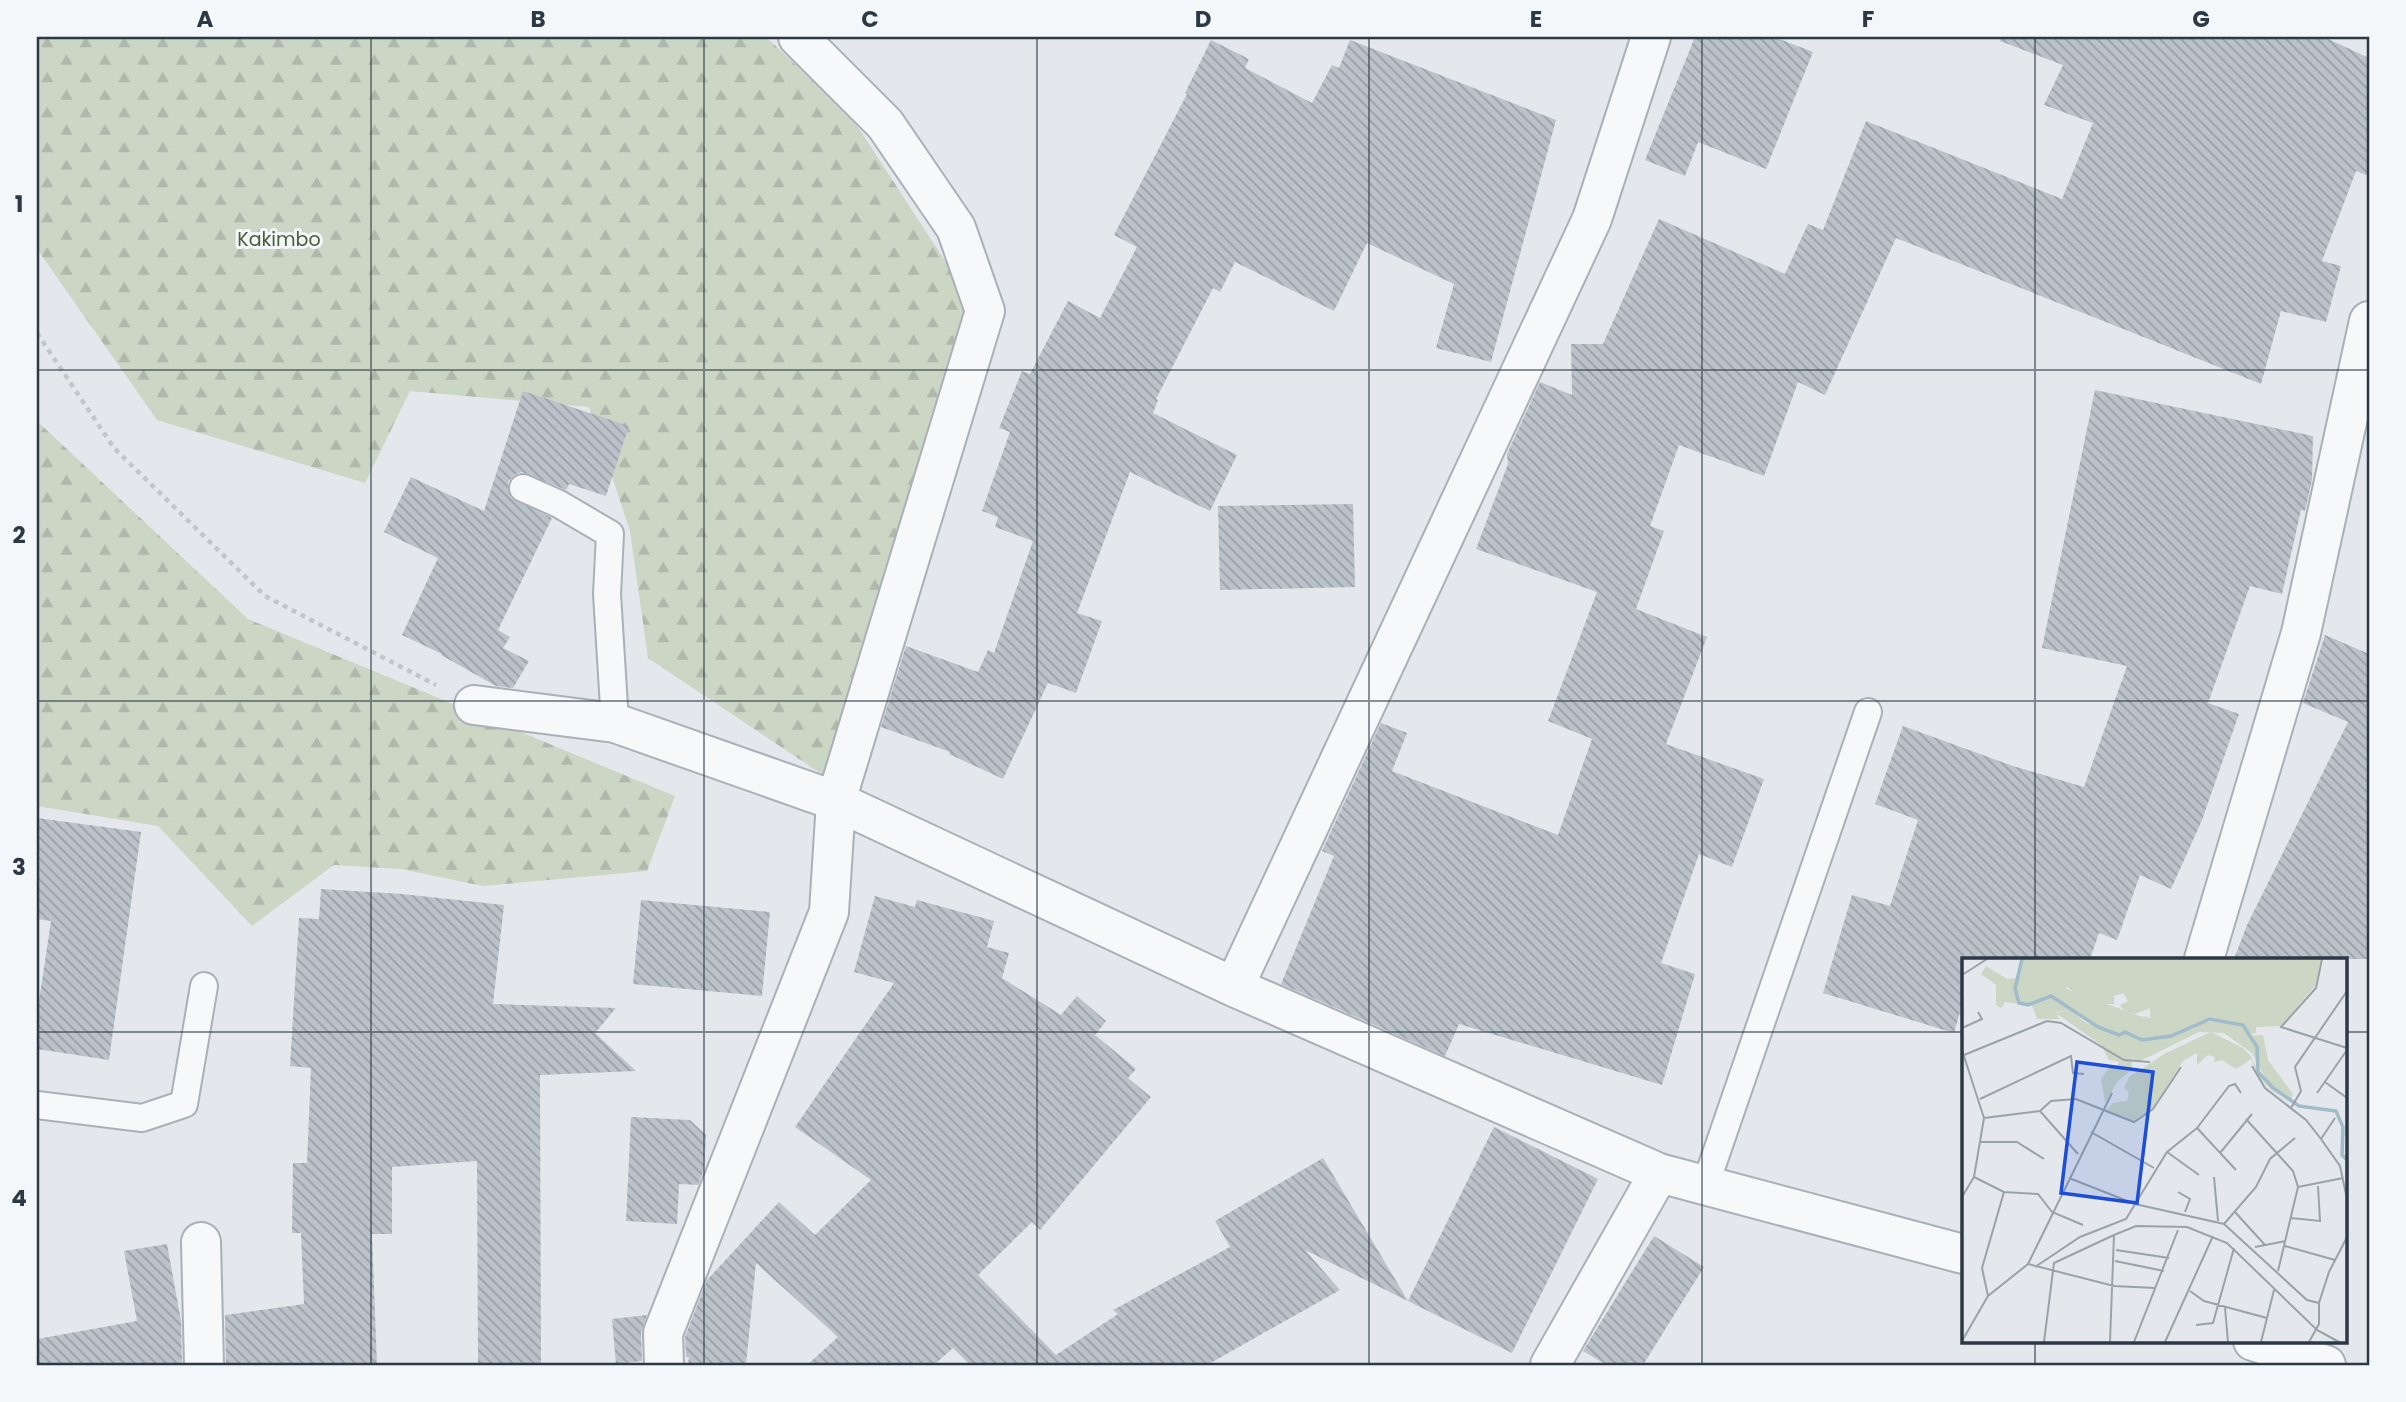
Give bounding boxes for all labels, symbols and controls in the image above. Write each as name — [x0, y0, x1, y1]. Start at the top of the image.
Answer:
text: A — [197, 3, 214, 35]
text: B — [530, 3, 546, 35]
text: C — [861, 3, 879, 35]
text: D — [1195, 3, 1211, 35]
text: E — [1530, 3, 1542, 35]
text: F — [1862, 3, 1874, 35]
text: G — [2192, 3, 2210, 35]
text: 1 — [15, 188, 23, 220]
park label: Kakimbo — [237, 226, 321, 253]
text: 2 — [12, 519, 26, 551]
text: 3 — [12, 851, 26, 883]
inset map — [1962, 958, 2346, 1342]
text: 4 — [11, 1182, 27, 1214]

